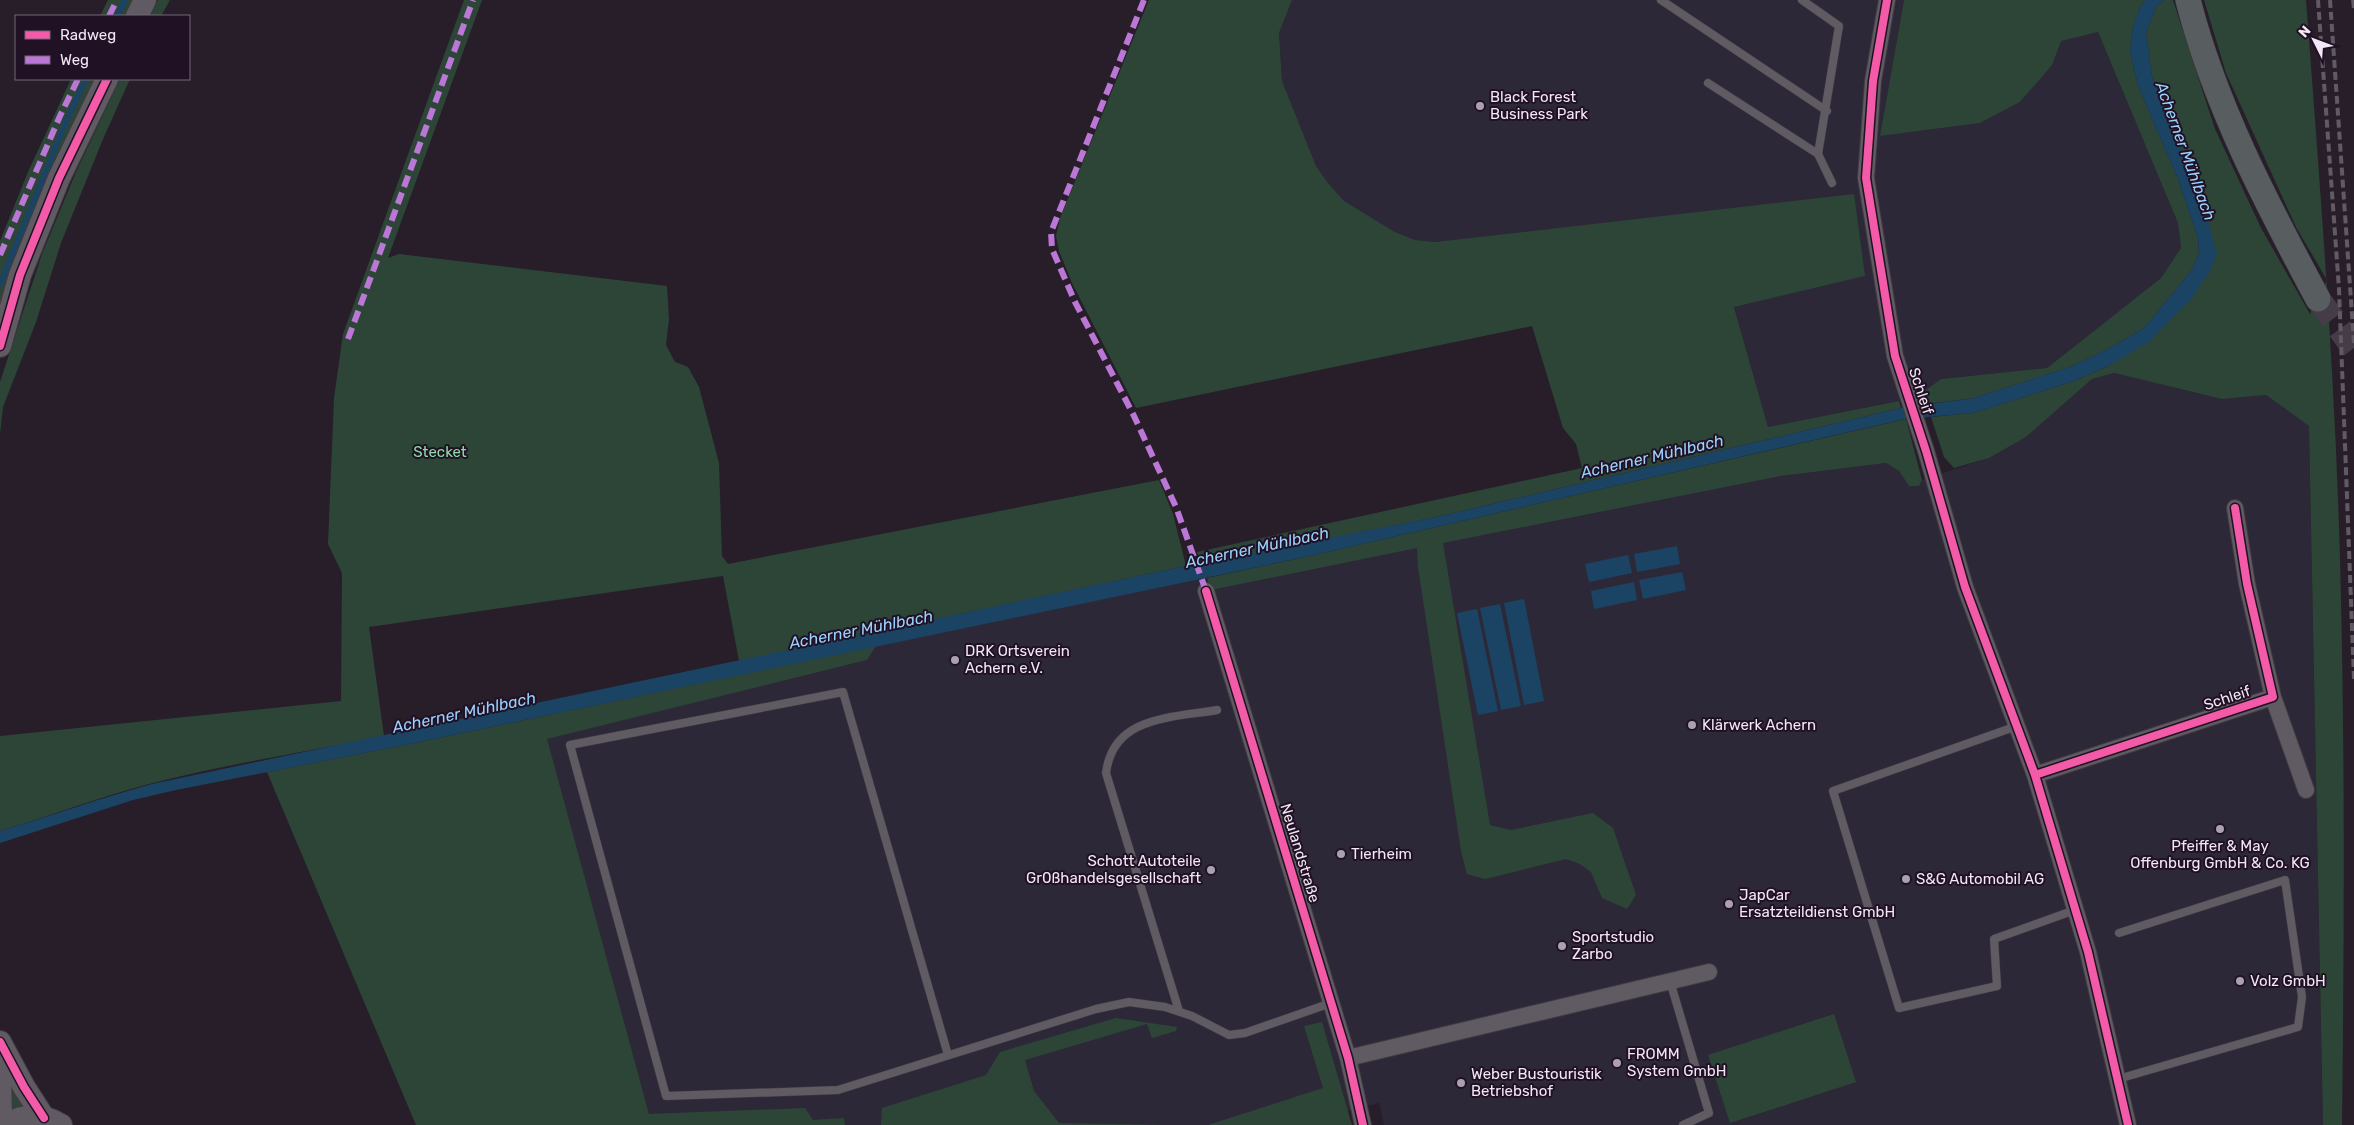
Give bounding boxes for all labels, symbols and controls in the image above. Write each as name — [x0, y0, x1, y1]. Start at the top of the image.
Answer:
legend — [15, 15, 190, 80]
north arrow — [2289, 15, 2339, 65]
text: N — [2295, 22, 2314, 41]
text: Radweg — [60, 26, 116, 44]
text: Weg — [60, 51, 89, 69]
water label: Acherner Mühlbach — [2151, 78, 2219, 223]
place label: Black Forest Business Park — [1490, 88, 1588, 123]
marker: Black Forest Business Park — [1474, 100, 1486, 112]
street label: Schleif — [1905, 365, 1937, 417]
water label: Acherner Mühlbach — [1578, 431, 1725, 482]
park label: Stecket — [413, 443, 467, 461]
water label: Acherner Mühlbach — [1183, 523, 1331, 572]
water label: Acherner Mühlbach — [787, 606, 935, 653]
place label: DRK Ortsverein Achern e.V. — [965, 642, 1070, 677]
marker: DRK Ortsverein Achern e.V. — [949, 654, 961, 666]
street label: Schleif — [2201, 682, 2253, 714]
water label: Acherner Mühlbach — [390, 688, 538, 737]
place label: Klärwerk Achern — [1702, 716, 1816, 734]
marker: Klärwerk Achern — [1686, 719, 1698, 731]
street label: Neulandstraße — [1276, 801, 1324, 905]
marker: Pfeiffer & May Offenburg GmbH & Co. KG — [2214, 823, 2226, 835]
place label: Pfeiffer & May Offenburg GmbH & Co. KG — [2130, 837, 2310, 872]
place label: Tierheim — [1351, 845, 1412, 863]
marker: Tierheim — [1335, 848, 1347, 860]
place label: Schott Autoteile Gr0ßhandelsgesellschaft — [1026, 852, 1201, 887]
marker: Schott Autoteile Gr0ßhandelsgesellschaft — [1205, 864, 1217, 876]
place label: S&G Automobil AG — [1916, 870, 2044, 888]
marker: S&G Automobil AG — [1900, 873, 1912, 885]
place label: JapCar Ersatzteildienst GmbH — [1739, 886, 1895, 921]
marker: JapCar Ersatzteildienst GmbH — [1723, 898, 1735, 910]
place label: Sportstudio Zarbo — [1572, 928, 1654, 963]
marker: Sportstudio Zarbo — [1556, 940, 1568, 952]
place label: Volz GmbH — [2250, 972, 2326, 990]
marker: Volz GmbH — [2234, 975, 2246, 987]
place label: FROMM System GmbH — [1627, 1045, 1726, 1080]
marker: FROMM System GmbH — [1611, 1057, 1623, 1069]
place label: Weber Bustouristik Betriebshof — [1471, 1065, 1602, 1100]
marker: Weber Bustouristik Betriebshof — [1455, 1077, 1467, 1089]

